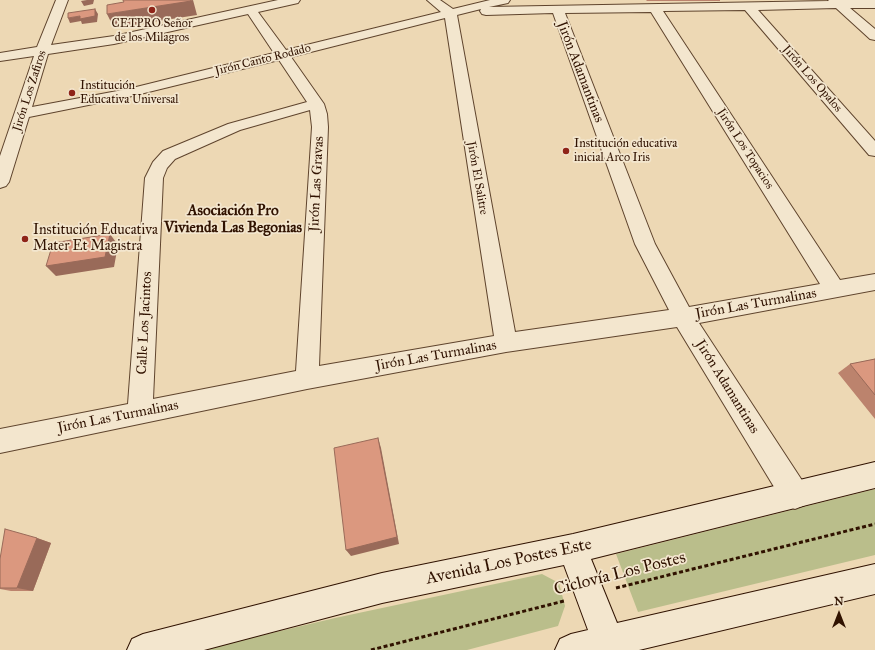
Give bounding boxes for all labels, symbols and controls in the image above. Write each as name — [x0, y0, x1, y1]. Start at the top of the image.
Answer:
marker: CETPRO Señor de los Milagros — [147, 5, 157, 15]
place label: CETPRO Señor de los Milagros — [112, 17, 192, 45]
street label: Jirón Adamantinas — [553, 19, 607, 125]
street label: Jirón Canto Rodado — [214, 41, 312, 79]
street label: Jirón Los Opalos — [779, 43, 845, 115]
street label: Jirón Los Zafiros — [10, 49, 50, 133]
place label: Institución Educativa Universal — [80, 79, 179, 107]
marker: Institución Educativa Universal — [67, 88, 77, 98]
street label: Jirón Los Topacios — [714, 106, 776, 192]
street label: Jirón Las Gravas — [306, 136, 328, 232]
place label: Institución educativa inicial Arco Iris — [574, 137, 677, 165]
street label: Jirón El Salitre — [463, 140, 491, 216]
marker: Institución educativa inicial Arco Iris — [561, 146, 571, 156]
district label: Asociación Pro Vivienda Las Begonias — [164, 202, 302, 237]
place label: Institución Educativa Mater Et Magistra — [33, 223, 158, 256]
marker: Institución Educativa Mater Et Magistra — [20, 234, 30, 244]
street label: Calle Los Jacintos — [134, 271, 156, 375]
street label: Jirón Las Turmalinas — [694, 285, 818, 323]
street label: Jirón Las Turmalinas — [374, 337, 498, 375]
street label: Jirón Adamantinas — [691, 337, 763, 437]
street label: Jirón Las Turmalinas — [56, 397, 180, 437]
street label: Avenida Los Postes Este — [424, 534, 594, 590]
street label: Ciclovía Los Postes — [552, 548, 688, 600]
north arrow — [819, 594, 859, 634]
text: N — [834, 595, 844, 608]

